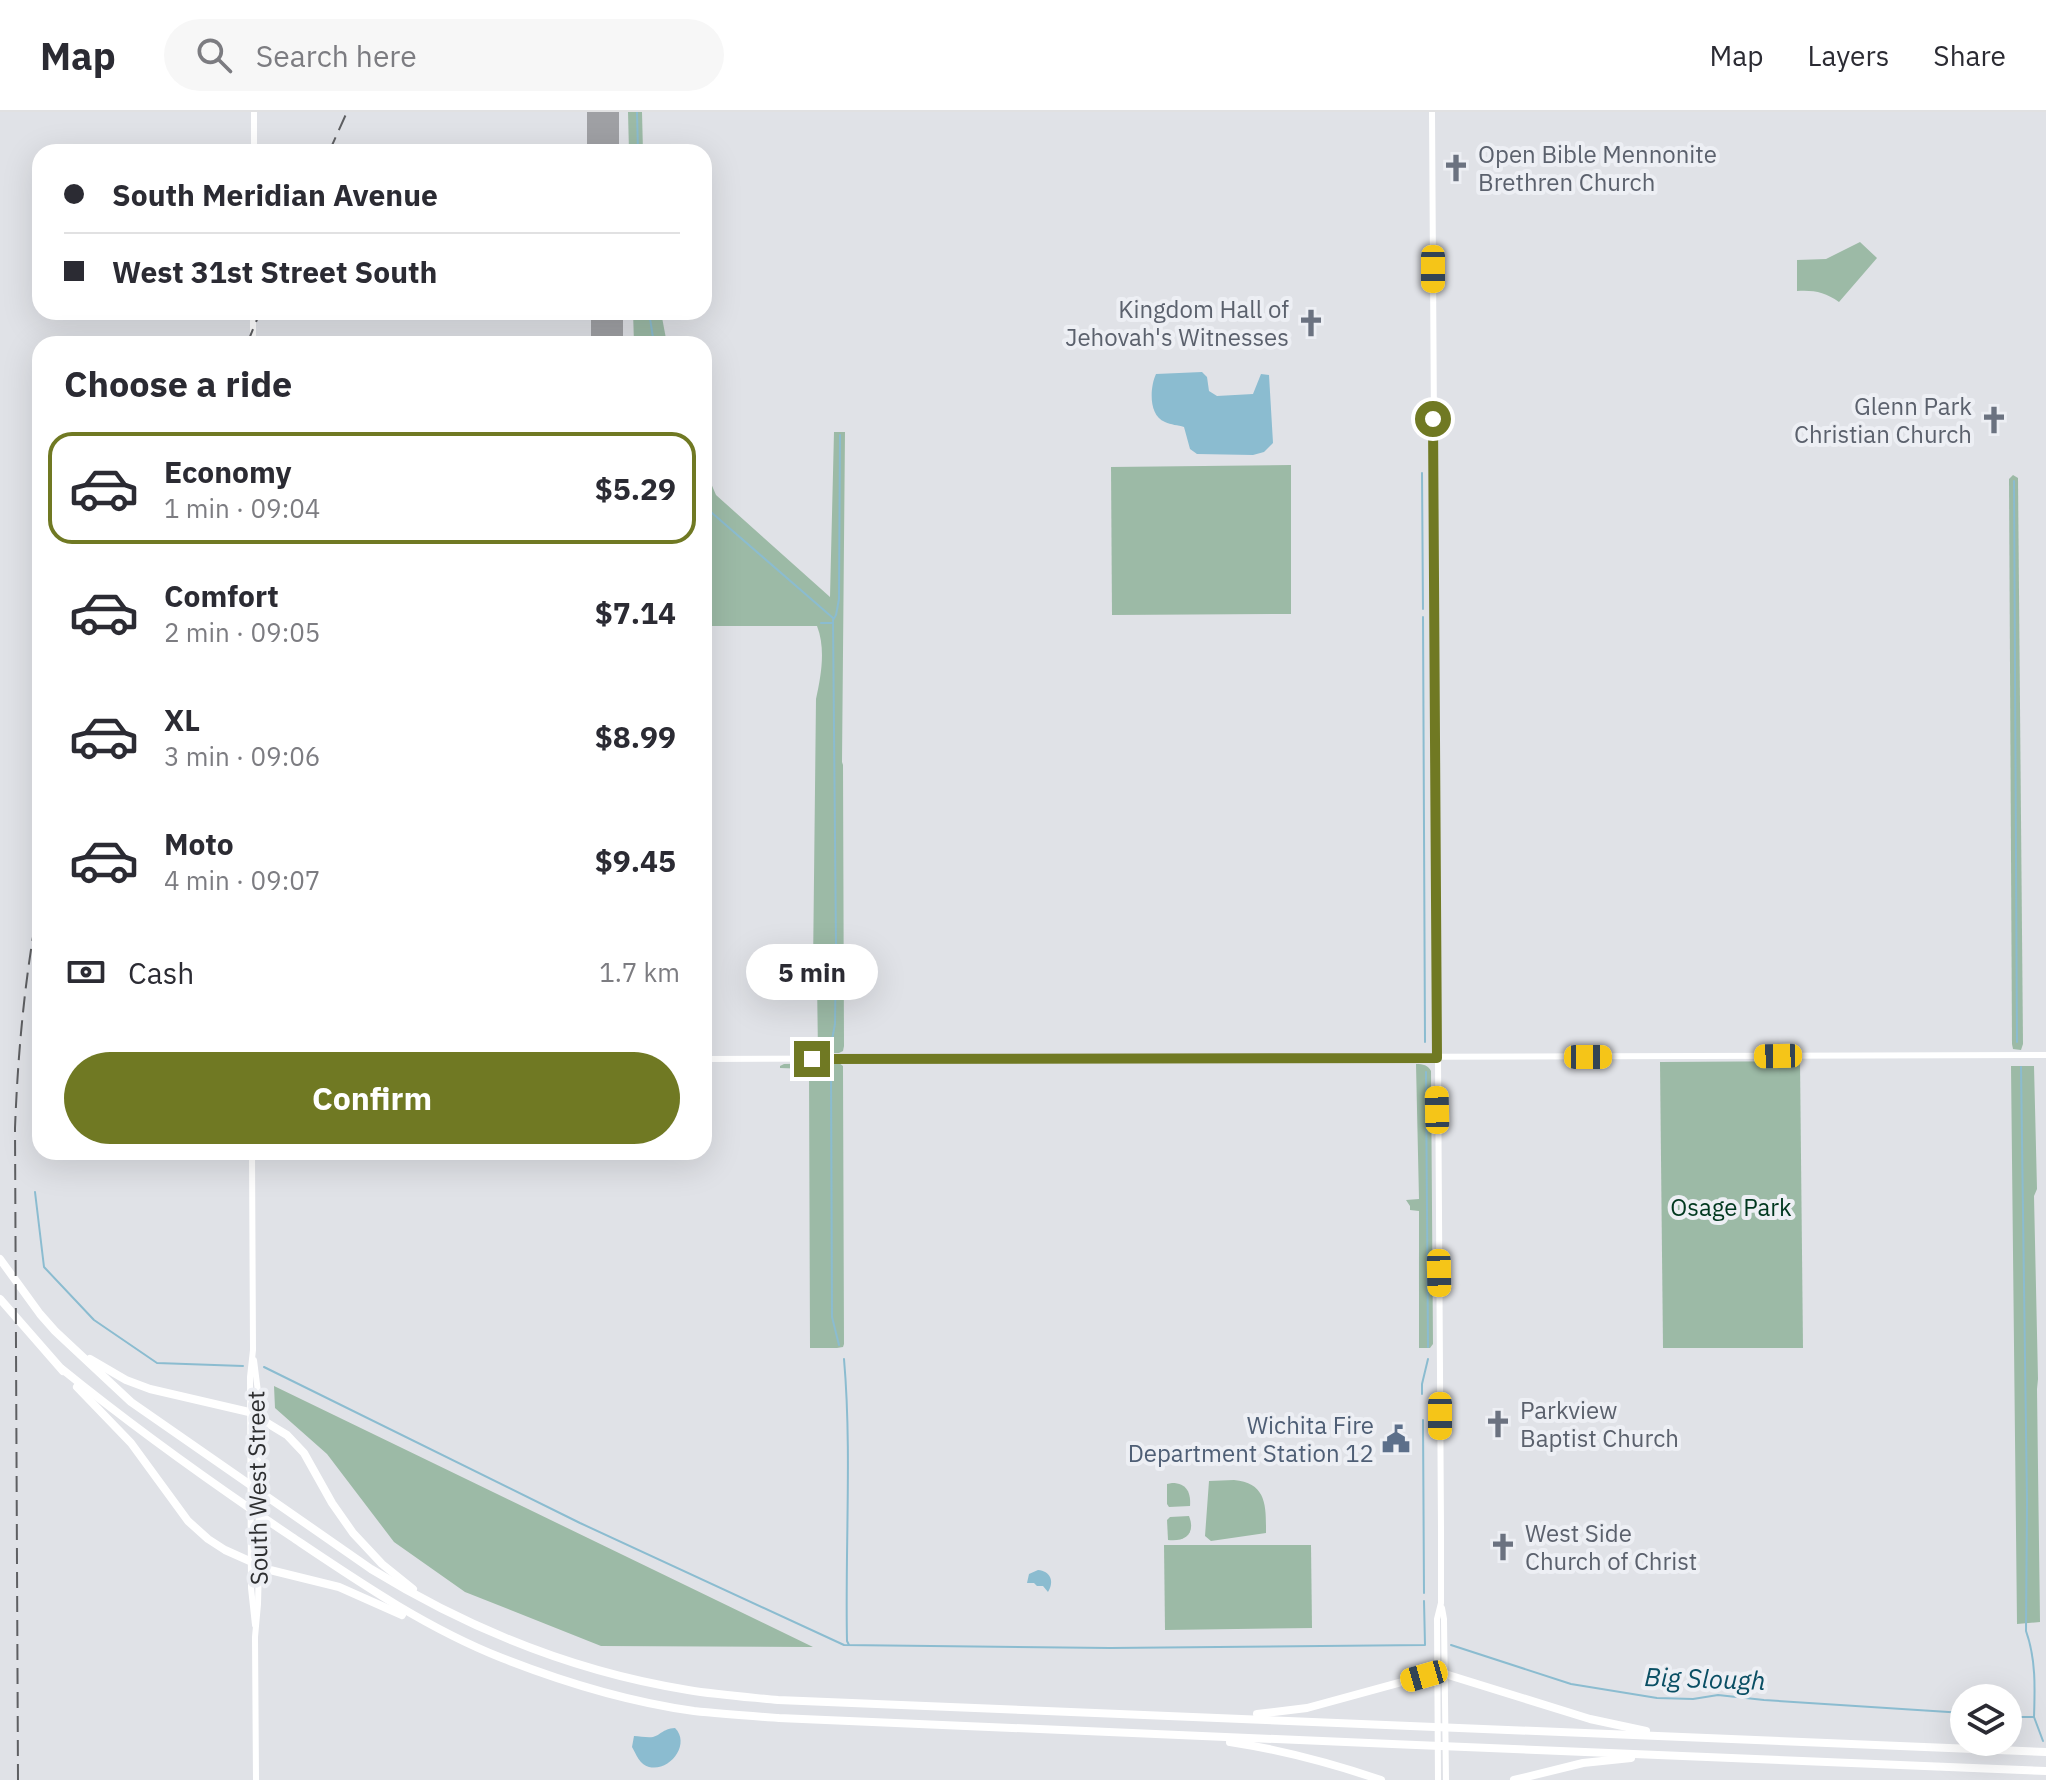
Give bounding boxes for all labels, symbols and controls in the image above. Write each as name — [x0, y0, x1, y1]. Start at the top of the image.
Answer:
search box — [164, 19, 724, 91]
text: Map — [40, 31, 116, 80]
icon: search — [192, 33, 236, 77]
text: Search here — [256, 36, 417, 75]
text: Map — [1709, 37, 1763, 74]
text: Layers — [1807, 37, 1889, 74]
text: Share — [1933, 37, 2006, 74]
place label: Open Bible Mennonite Brethren Church — [1478, 138, 1717, 198]
church icon: Open Bible Mennonite Brethren Church — [1441, 153, 1471, 183]
text: South Meridian Avenue — [112, 175, 438, 214]
car — [1421, 245, 1445, 293]
text: West 31st Street South — [112, 252, 437, 291]
place label: Kingdom Hall of Jehovah's Witnesses — [1065, 293, 1289, 353]
church icon: Kingdom Hall of Jehovah's Witnesses — [1296, 308, 1326, 338]
text: Choose a ride — [64, 360, 292, 407]
place label: Glenn Park Christian Church — [1794, 390, 1972, 450]
route start — [1415, 401, 1451, 437]
church icon: Glenn Park Christian Church — [1979, 405, 2009, 435]
icon: car — [68, 452, 140, 524]
text: Economy — [164, 452, 292, 491]
text: $5.29 — [595, 469, 676, 508]
text: 1 min · 09:04 — [164, 491, 320, 525]
icon: car — [68, 576, 140, 648]
text: Comfort — [164, 576, 279, 615]
text: $7.14 — [595, 593, 676, 632]
text: 2 min · 09:05 — [164, 615, 320, 649]
icon: car — [68, 700, 140, 772]
text: XL — [164, 700, 200, 739]
text: $8.99 — [595, 717, 676, 756]
text: 3 min · 09:06 — [164, 739, 320, 773]
icon: car — [68, 824, 140, 896]
text: Moto — [164, 824, 234, 863]
text: $9.45 — [595, 841, 676, 880]
text: 4 min · 09:07 — [164, 863, 320, 897]
callout: 5 min — [746, 943, 878, 999]
icon: cash — [64, 950, 108, 994]
text: Cash — [128, 953, 194, 992]
text: 1.7 km — [599, 955, 680, 989]
text: 5 min — [778, 955, 846, 989]
route end — [794, 1041, 830, 1077]
car — [1754, 1044, 1802, 1068]
car — [1564, 1045, 1612, 1069]
button: Confirm — [64, 1052, 680, 1144]
car — [1425, 1086, 1449, 1134]
park label: Osage Park — [1670, 1191, 1792, 1223]
car — [1427, 1249, 1451, 1297]
street label: South West Street — [239, 1391, 275, 1585]
car — [1428, 1392, 1452, 1440]
place label: Parkview Baptist Church — [1520, 1394, 1679, 1454]
place label: Wichita Fire Department Station 12 — [1128, 1409, 1374, 1469]
church icon: Parkview Baptist Church — [1483, 1409, 1513, 1439]
public building icon: Wichita Fire Department Station 12 — [1381, 1424, 1411, 1454]
place label: West Side Church of Christ — [1525, 1517, 1697, 1577]
church icon: West Side Church of Christ — [1488, 1532, 1518, 1562]
car — [1398, 1658, 1450, 1694]
water label: Big Slough — [1644, 1659, 1766, 1697]
map controls — [1950, 1684, 2022, 1756]
button: layers — [1950, 1684, 2022, 1756]

